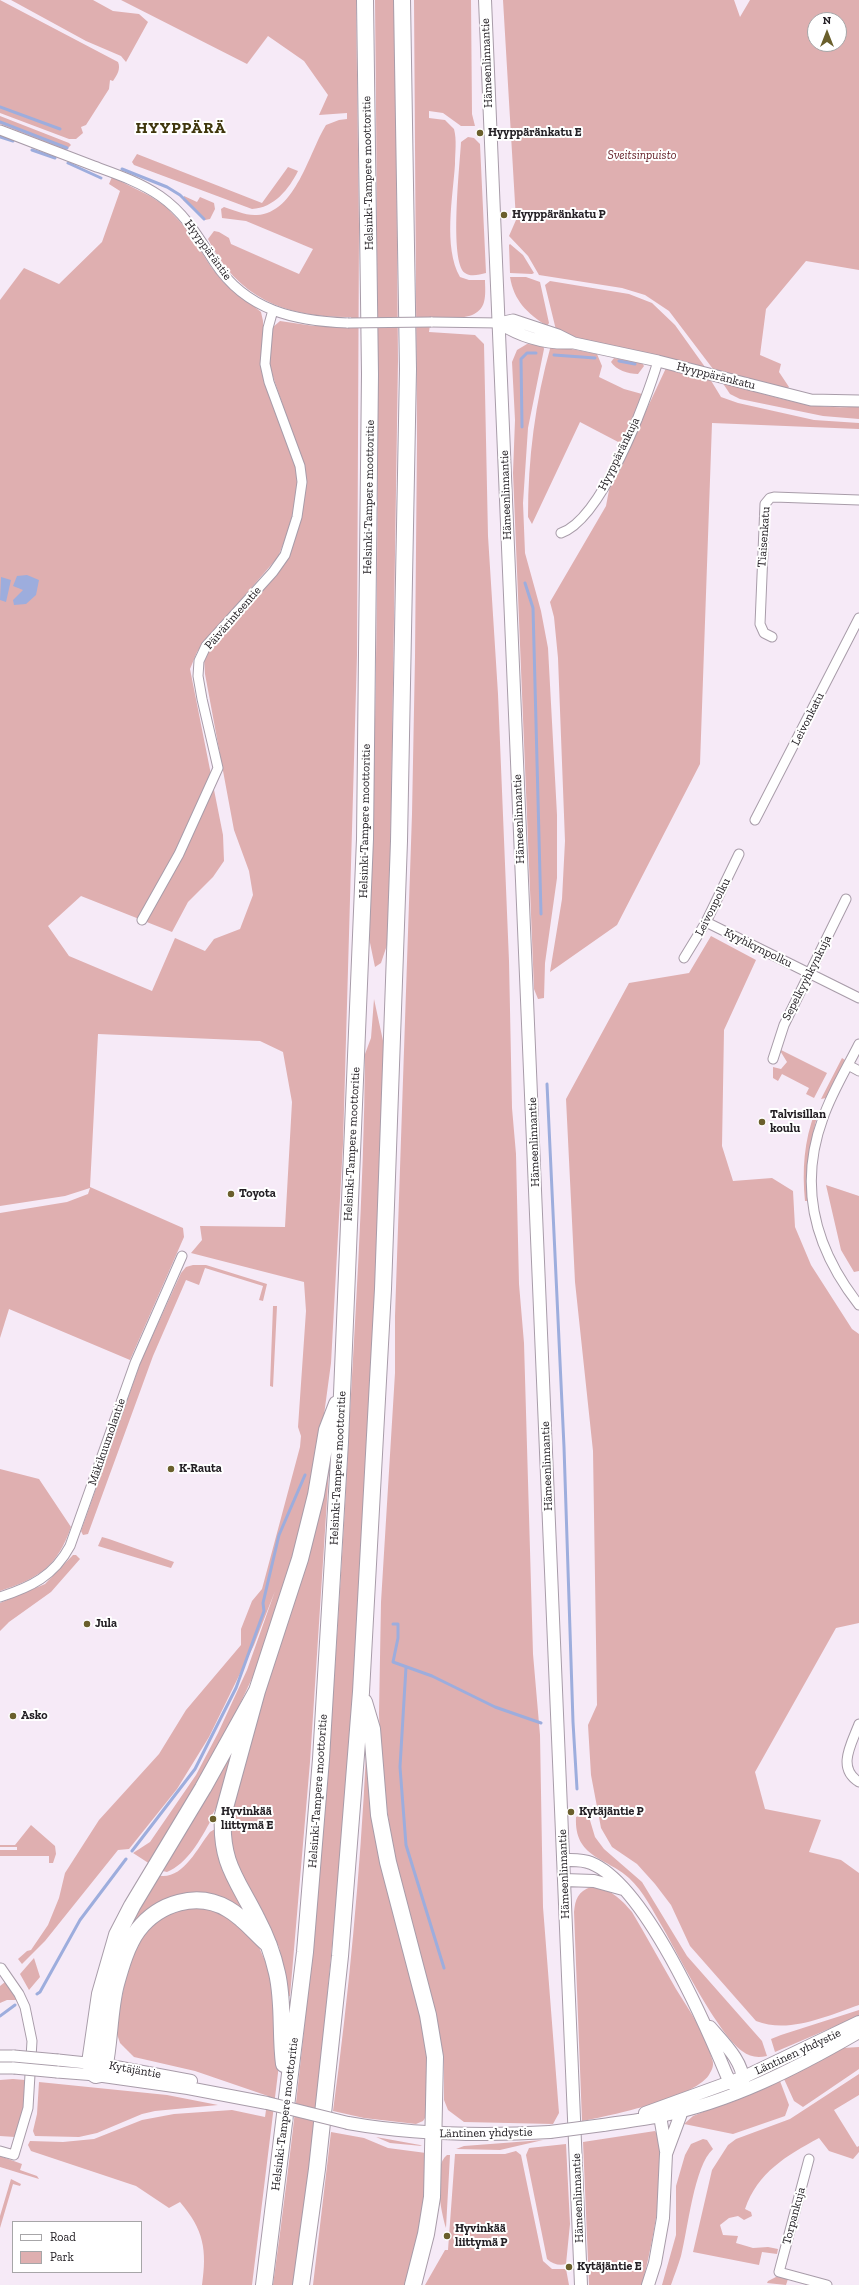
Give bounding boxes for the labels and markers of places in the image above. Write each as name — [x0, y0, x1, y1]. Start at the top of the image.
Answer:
place label: Hyyppäränkatu E — [488, 126, 582, 140]
marker: Hyyppäränkatu E — [475, 128, 485, 138]
place label: Hyyppäränkatu P — [512, 208, 606, 222]
marker: Hyyppäränkatu P — [499, 210, 509, 220]
place label: Talvisillan koulu — [770, 1108, 826, 1136]
marker: Talvisillan koulu — [757, 1117, 767, 1127]
place label: Toyota — [239, 1187, 276, 1201]
marker: Toyota — [226, 1189, 236, 1199]
place label: K-Rauta — [179, 1462, 222, 1476]
marker: K-Rauta — [166, 1464, 176, 1474]
place label: Jula — [95, 1617, 117, 1631]
marker: Jula — [82, 1619, 92, 1629]
place label: Asko — [21, 1709, 48, 1723]
marker: Asko — [8, 1711, 18, 1721]
place label: Hyvinkää liittymä E — [221, 1805, 273, 1833]
place label: Kytäjäntie P — [579, 1805, 644, 1819]
marker: Kytäjäntie P — [566, 1807, 576, 1817]
marker: Hyvinkää liittymä E — [208, 1814, 218, 1824]
place label: Hyvinkää liittymä P — [455, 2222, 507, 2250]
marker: Hyvinkää liittymä P — [442, 2231, 452, 2241]
place label: Kytäjäntie E — [577, 2260, 642, 2274]
marker: Kytäjäntie E — [564, 2262, 574, 2272]

